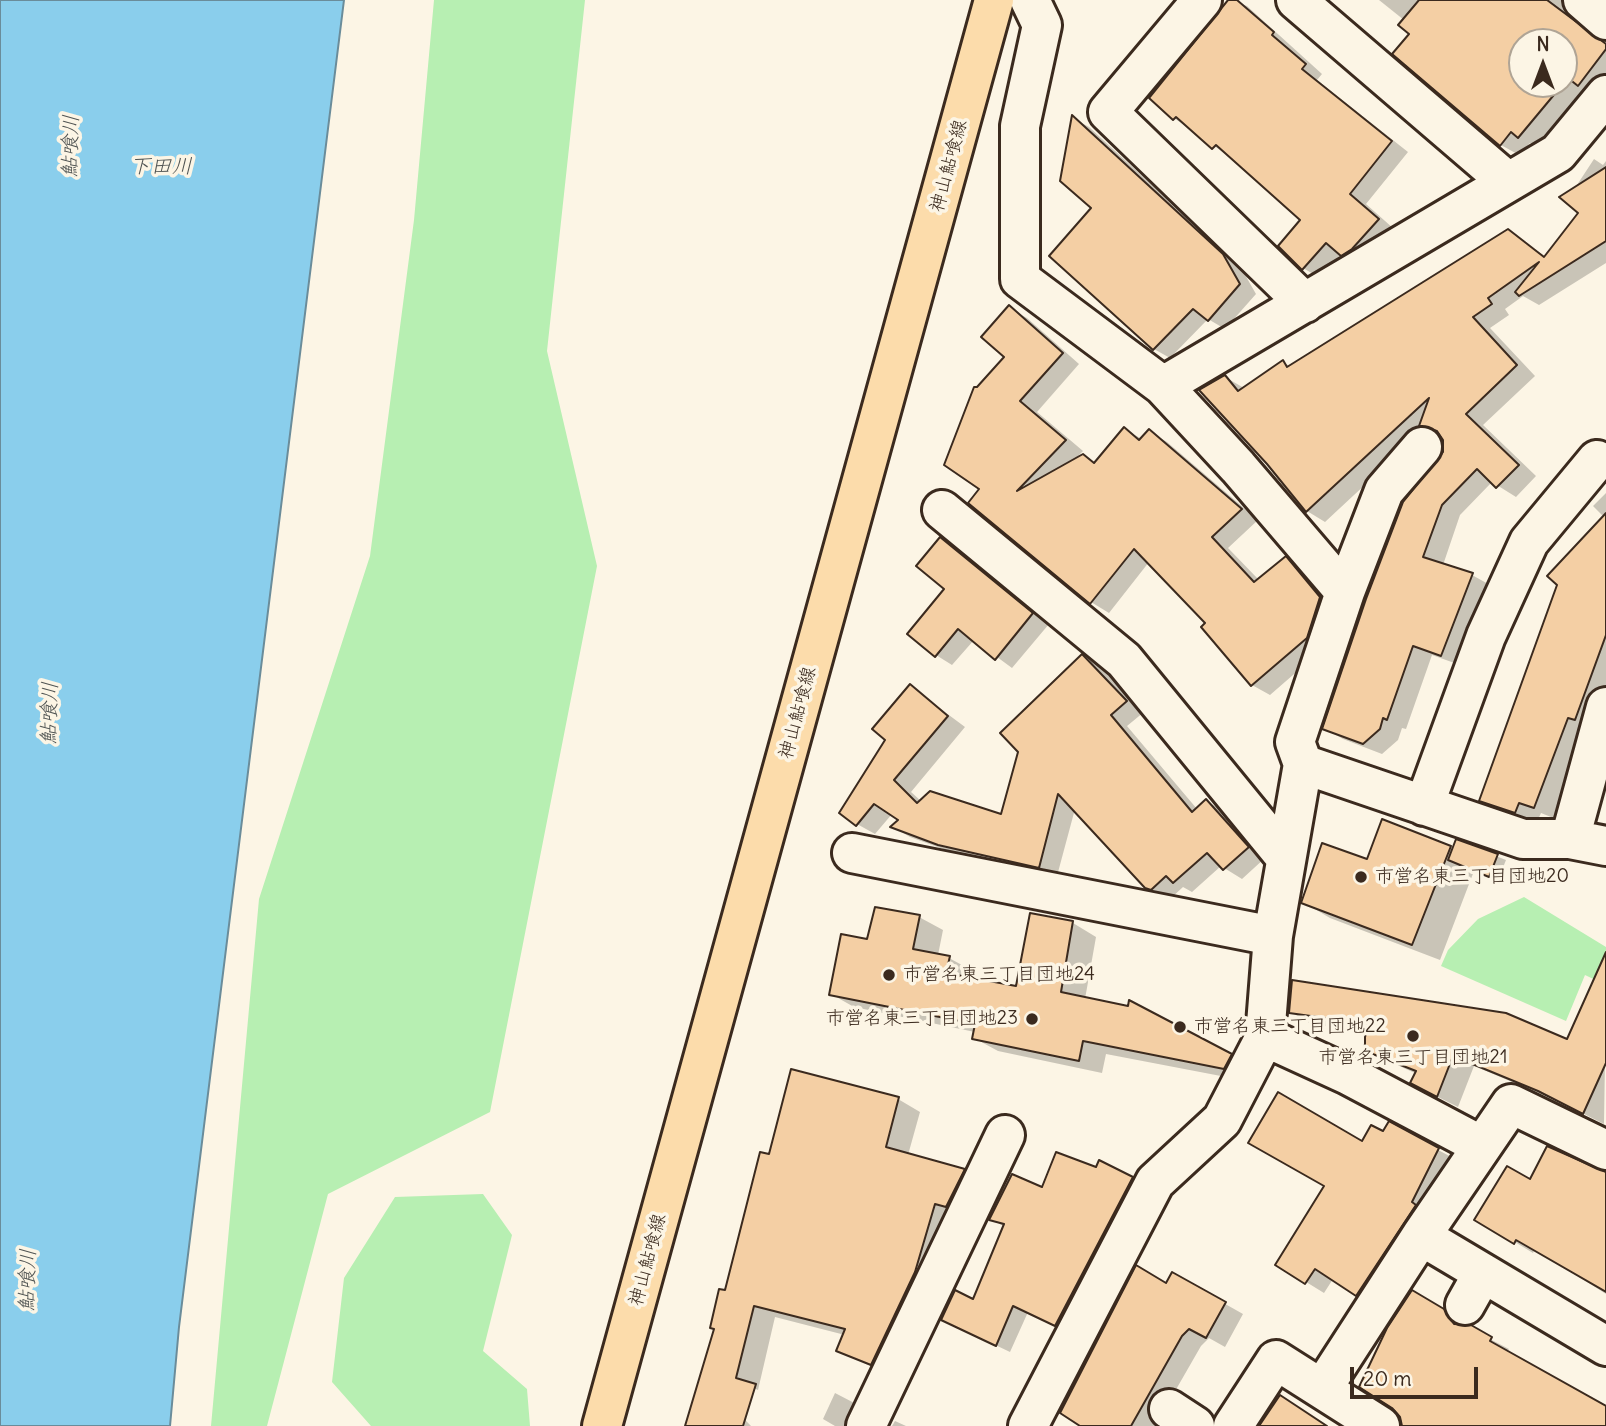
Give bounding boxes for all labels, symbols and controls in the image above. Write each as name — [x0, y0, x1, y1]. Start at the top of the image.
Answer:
north arrow — [1508, 28, 1578, 98]
text: N — [1536, 32, 1550, 56]
water label: 鮎喰川 — [57, 114, 85, 178]
street label: 神山鮎喰線 — [926, 117, 972, 215]
water label: 下田川 — [130, 154, 192, 180]
street label: 神山鮎喰線 — [775, 664, 821, 762]
water label: 鮎喰川 — [36, 681, 64, 745]
place label: 市営名東三丁目団地20 — [1375, 866, 1569, 888]
marker: 市営名東三丁目団地20 — [1353, 869, 1369, 885]
place label: 市営名東三丁目団地24 — [903, 964, 1095, 986]
marker: 市営名東三丁目団地24 — [881, 967, 897, 983]
place label: 市営名東三丁目団地23 — [826, 1008, 1018, 1030]
marker: 市営名東三丁目団地23 — [1024, 1011, 1040, 1027]
place label: 市営名東三丁目団地22 — [1194, 1016, 1386, 1038]
marker: 市営名東三丁目団地22 — [1172, 1019, 1188, 1035]
marker: 市営名東三丁目団地21 — [1405, 1028, 1421, 1044]
place label: 市営名東三丁目団地21 — [1319, 1047, 1507, 1069]
street label: 神山鮎喰線 — [625, 1211, 671, 1309]
water label: 鮎喰川 — [14, 1248, 42, 1312]
scale bar — [1354, 1352, 1482, 1396]
text: 20 m — [1363, 1365, 1412, 1392]

